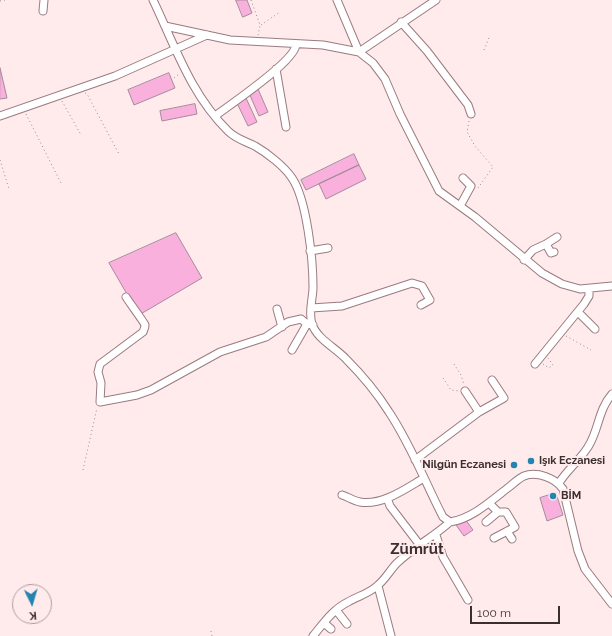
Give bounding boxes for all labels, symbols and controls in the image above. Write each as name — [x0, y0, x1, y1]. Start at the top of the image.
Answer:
place label: Işık Eczanesi — [539, 454, 605, 468]
marker: Işık Eczanesi — [526, 456, 536, 466]
place label: Nilgün Eczanesi — [422, 458, 506, 472]
marker: Nilgün Eczanesi — [509, 460, 519, 470]
place label: BİM — [561, 489, 581, 503]
marker: BİM — [548, 491, 558, 501]
district label: Zümrüt — [390, 540, 444, 558]
north arrow — [12, 584, 52, 624]
scale bar — [472, 598, 562, 624]
text: 100 m — [477, 606, 511, 620]
text: K — [29, 609, 37, 622]

